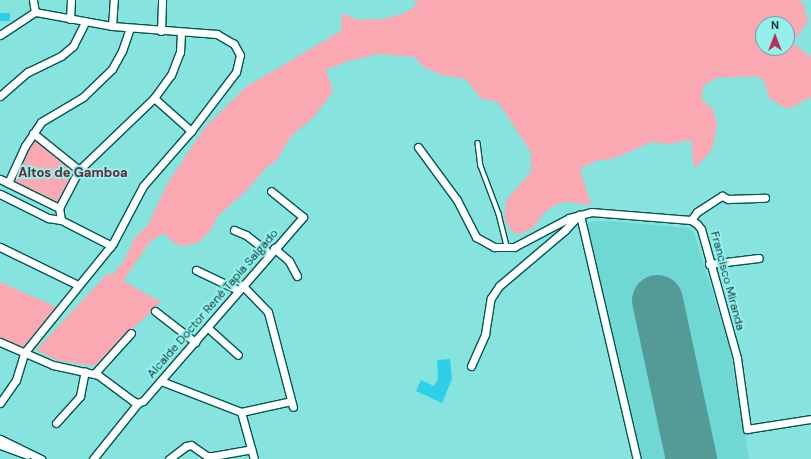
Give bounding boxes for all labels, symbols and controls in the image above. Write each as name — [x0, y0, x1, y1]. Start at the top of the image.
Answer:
north arrow — [755, 16, 795, 56]
text: N — [771, 18, 779, 32]
district label: Altos de Gamboa — [18, 165, 128, 181]
street label: Alcalde Doctor René Tapia Salgado — [144, 227, 282, 381]
street label: Francisco Miranda — [707, 230, 747, 332]

